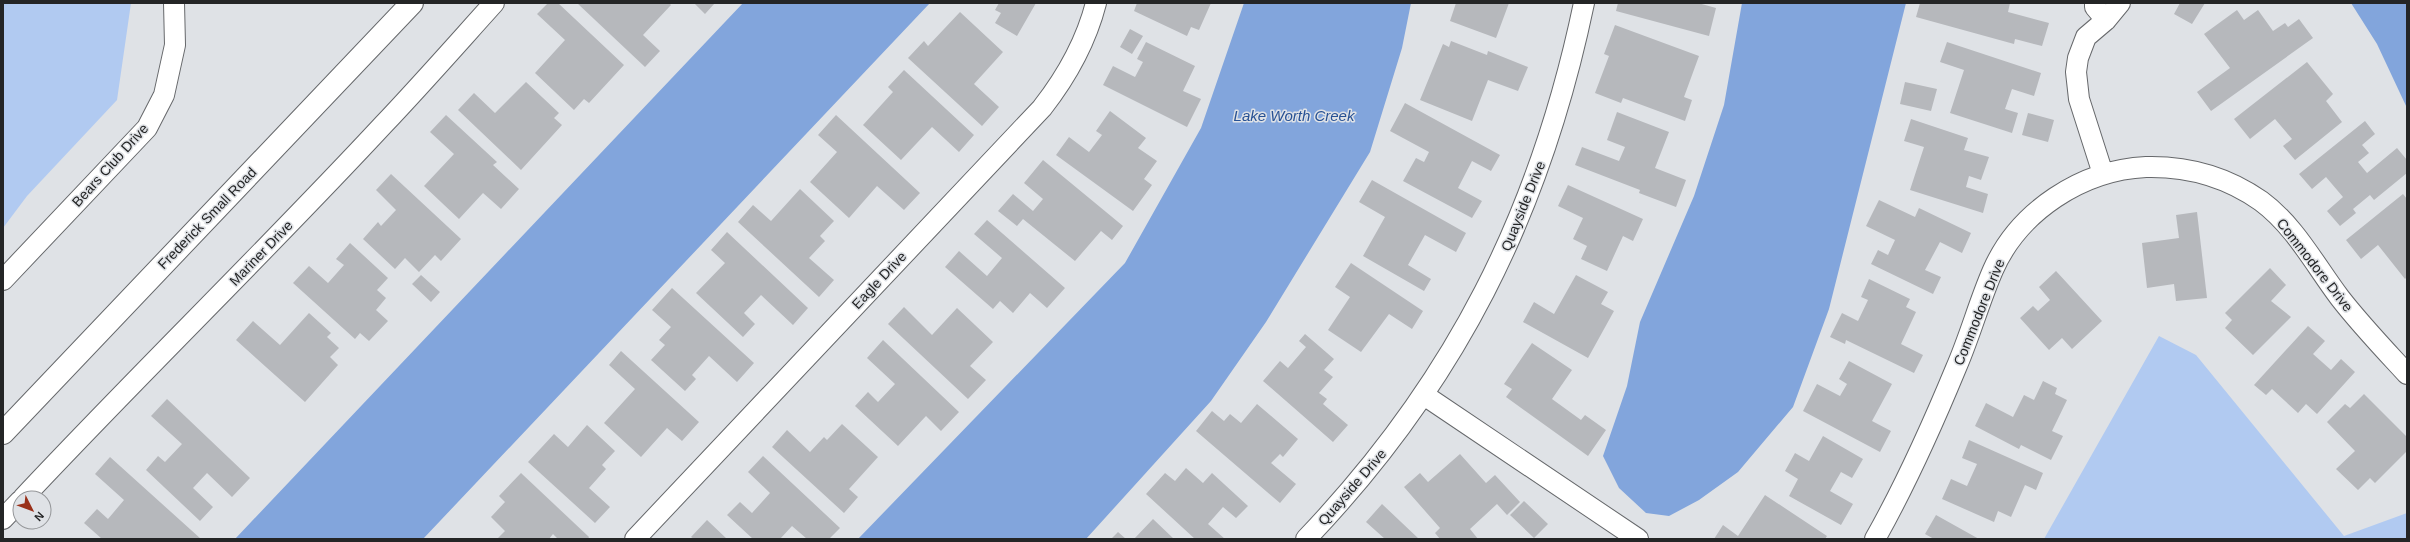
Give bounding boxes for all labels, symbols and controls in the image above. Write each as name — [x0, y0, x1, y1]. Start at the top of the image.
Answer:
water label: Lake Worth Creek — [1234, 107, 1356, 124]
street label: Bears Club Drive — [69, 120, 151, 210]
street label: Quayside Drive — [1498, 158, 1548, 253]
street label: Frederick Small Road — [154, 164, 260, 272]
street label: Commodore Drive — [2274, 215, 2356, 315]
street label: Mariner Drive — [226, 217, 296, 289]
street label: Eagle Drive — [848, 248, 910, 312]
street label: Commodore Drive — [1950, 256, 2008, 368]
street label: Quayside Drive — [1315, 445, 1390, 528]
north arrow — [12, 490, 52, 530]
text: N — [32, 510, 47, 524]

